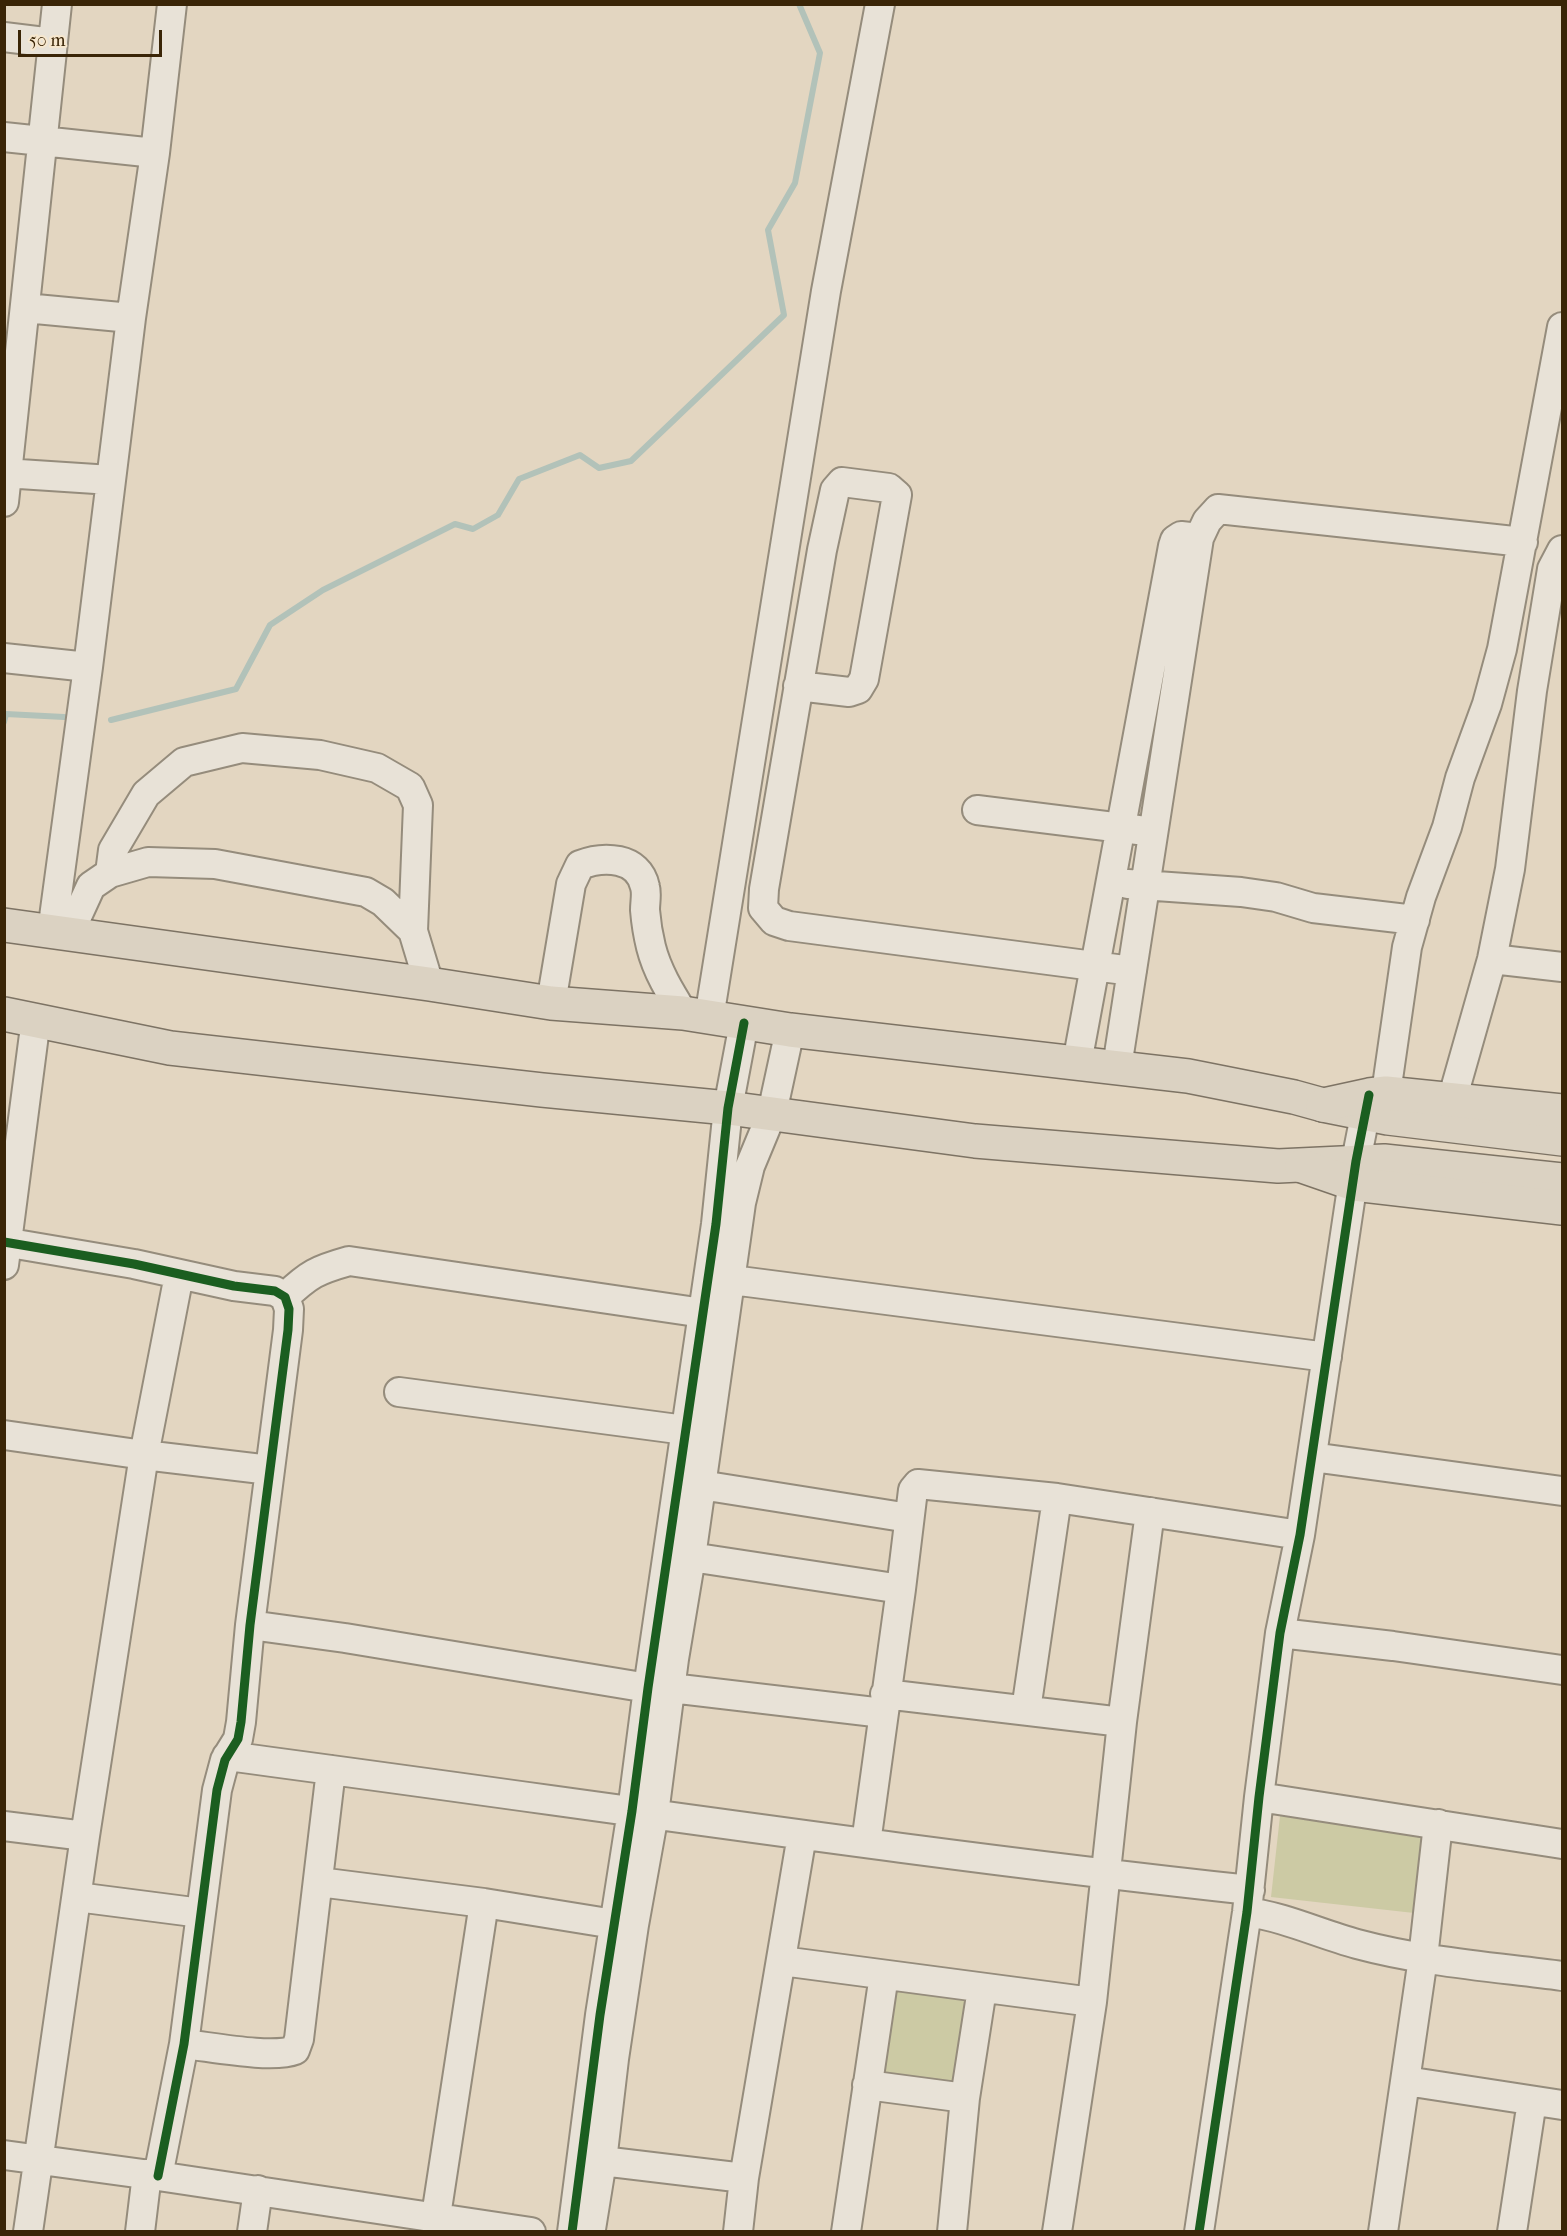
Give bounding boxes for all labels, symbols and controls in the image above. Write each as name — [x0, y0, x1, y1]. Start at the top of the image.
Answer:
scale bar — [21, 18, 165, 56]
text: 50 m — [29, 30, 65, 51]

